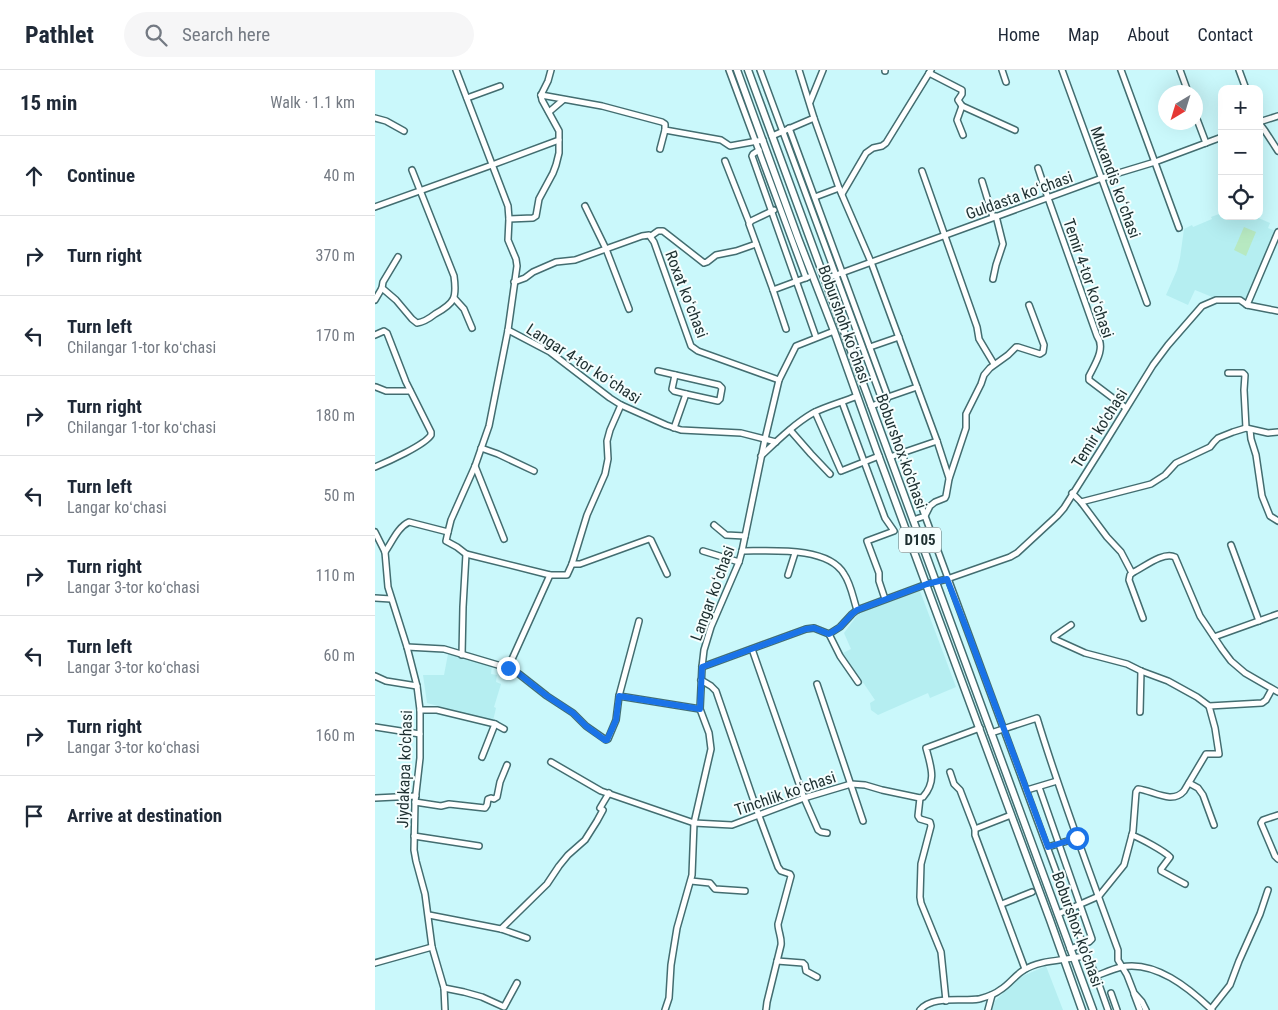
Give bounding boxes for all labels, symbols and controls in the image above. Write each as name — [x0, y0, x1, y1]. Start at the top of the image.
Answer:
search box — [124, 12, 474, 57]
text: Pathlet — [25, 21, 94, 49]
icon: search — [142, 21, 170, 49]
text: Search here — [182, 23, 270, 46]
text: Home — [998, 24, 1040, 45]
text: Map — [1068, 24, 1099, 45]
text: About — [1127, 24, 1169, 45]
text: Contact — [1197, 24, 1253, 45]
north arrow — [1158, 85, 1203, 130]
map controls — [1218, 85, 1263, 220]
button: + — [1218, 85, 1263, 130]
text: 15 min — [20, 91, 77, 115]
text: Walk · 1.1 km — [270, 93, 355, 112]
street label: Muxandis koʻchasi — [1087, 124, 1145, 241]
button: − — [1218, 130, 1263, 175]
icon: ahead — [20, 162, 48, 190]
text: Continue — [67, 164, 135, 187]
text: 40 m — [323, 166, 355, 185]
street label: Guldasta koʻchasi — [963, 167, 1075, 224]
button: locate — [1218, 175, 1263, 220]
street label: Temir 4-tor koʻchasi — [1059, 216, 1118, 340]
icon: right — [20, 242, 48, 270]
text: Turn right — [67, 244, 142, 267]
text: 370 m — [316, 246, 355, 265]
street label: Roxat koʻchasi — [661, 248, 712, 341]
street label: Boburshoh koʻchasi — [814, 263, 875, 386]
text: Turn left — [67, 315, 132, 338]
street label: Langar 4-tor koʻchasi — [523, 319, 645, 408]
icon: left — [20, 322, 48, 350]
text: 170 m — [316, 326, 355, 345]
text: Chilangar 1-tor koʻchasi — [67, 338, 216, 357]
street label: Temir ko'chasi — [1068, 385, 1131, 471]
street label: Boburshox ko'chasi — [872, 391, 931, 511]
text: Turn right — [67, 395, 142, 418]
icon: right — [20, 402, 48, 430]
text: 180 m — [316, 406, 355, 425]
text: Chilangar 1-tor koʻchasi — [67, 418, 216, 437]
text: Turn left — [67, 475, 132, 498]
icon: left — [20, 482, 48, 510]
text: 50 m — [323, 486, 355, 505]
text: Langar koʻchasi — [67, 498, 167, 517]
road number: D105 — [899, 528, 941, 552]
street label: Langar koʻchasi — [686, 543, 738, 643]
text: Turn right — [67, 555, 142, 578]
icon: right — [20, 562, 48, 590]
text: 110 m — [316, 566, 355, 585]
text: Langar 3-tor koʻchasi — [67, 578, 200, 597]
text: Turn left — [67, 635, 132, 658]
icon: left — [20, 642, 48, 670]
text: 60 m — [323, 646, 355, 665]
route end — [497, 657, 520, 680]
text: Langar 3-tor koʻchasi — [67, 658, 200, 677]
street label: Jiydakapa ko'chasi — [393, 710, 416, 828]
text: Turn right — [67, 715, 142, 738]
icon: right — [20, 722, 48, 750]
text: 160 m — [316, 726, 355, 745]
text: Langar 3-tor koʻchasi — [67, 738, 200, 757]
street label: Tinchlik koʻchasi — [732, 767, 838, 820]
icon: arrive — [20, 802, 48, 830]
text: Arrive at destination — [67, 804, 222, 827]
route start — [1066, 827, 1089, 850]
street label: Boburshox ko'chasi — [1048, 869, 1107, 989]

